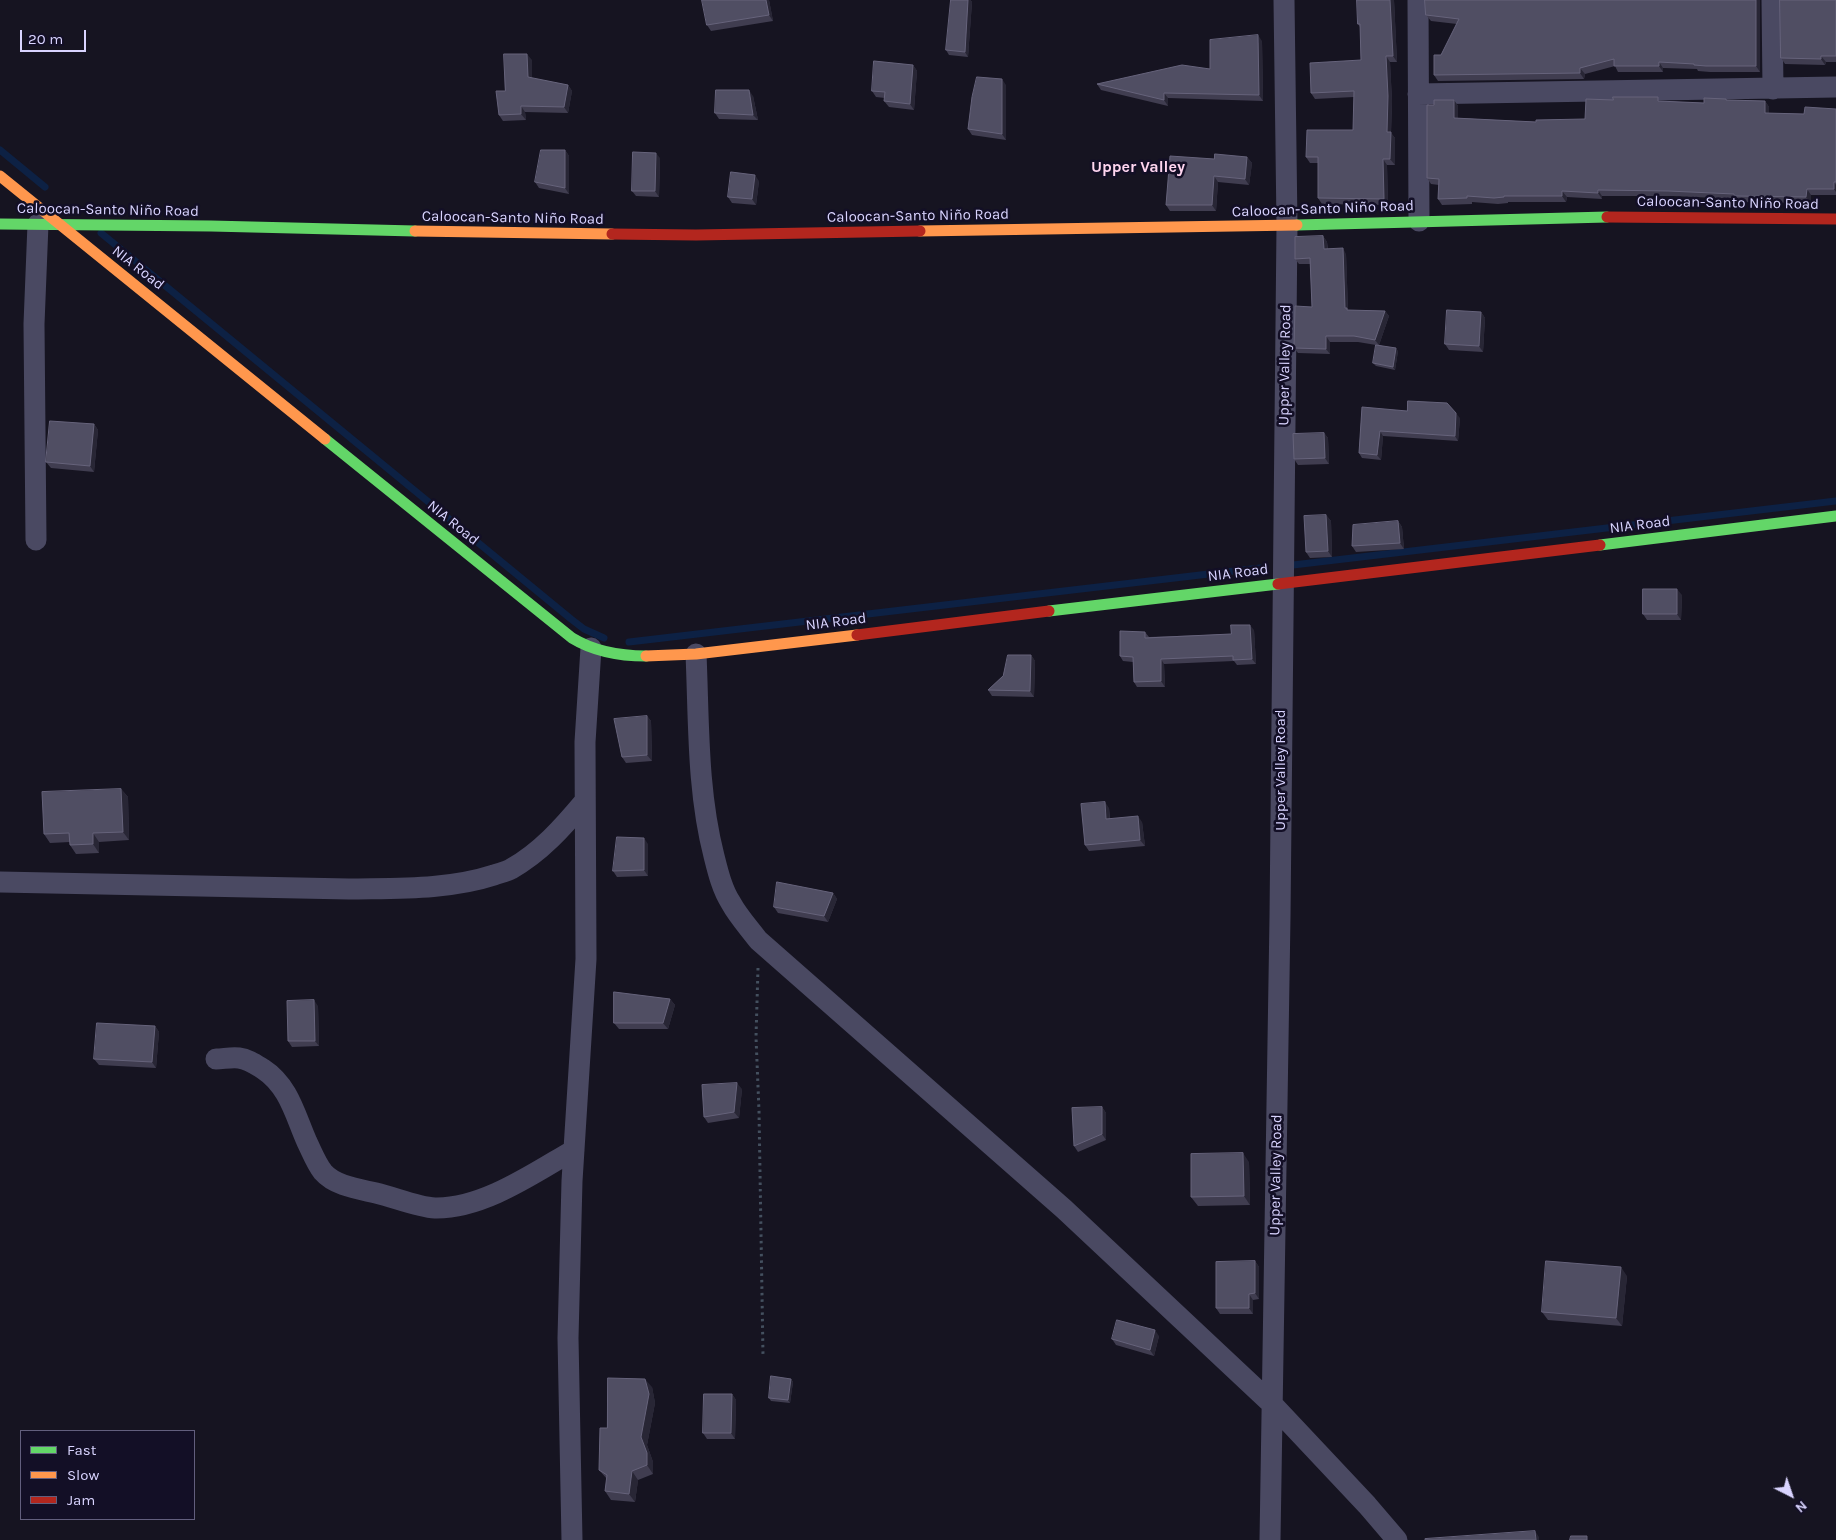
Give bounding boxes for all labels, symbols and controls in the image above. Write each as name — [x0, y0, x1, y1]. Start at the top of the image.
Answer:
scale bar — [22, 20, 89, 52]
text: 20 m — [28, 30, 63, 48]
district label: Upper Valley — [1091, 157, 1185, 177]
street label: Caloocan-Santo Niño Road — [1637, 192, 1819, 214]
street label: Caloocan-Santo Niño Road — [1232, 197, 1414, 221]
street label: Caloocan-Santo Niño Road — [17, 199, 199, 221]
street label: Caloocan-Santo Niño Road — [827, 205, 1009, 227]
street label: Caloocan-Santo Niño Road — [422, 207, 604, 229]
street label: NIA Road — [108, 242, 168, 294]
street label: Upper Valley Road — [1275, 304, 1295, 426]
street label: NIA Road — [424, 497, 482, 549]
street label: NIA Road — [1609, 512, 1671, 538]
street label: NIA Road — [1207, 560, 1269, 586]
street label: NIA Road — [805, 609, 867, 635]
street label: Upper Valley Road — [1272, 709, 1290, 831]
street label: Upper Valley Road — [1266, 1114, 1286, 1236]
legend — [20, 1430, 195, 1520]
text: Fast — [67, 1441, 96, 1459]
text: Slow — [67, 1466, 99, 1484]
north arrow — [1766, 1470, 1816, 1520]
text: Jam — [67, 1491, 95, 1509]
text: N — [1792, 1497, 1811, 1516]

